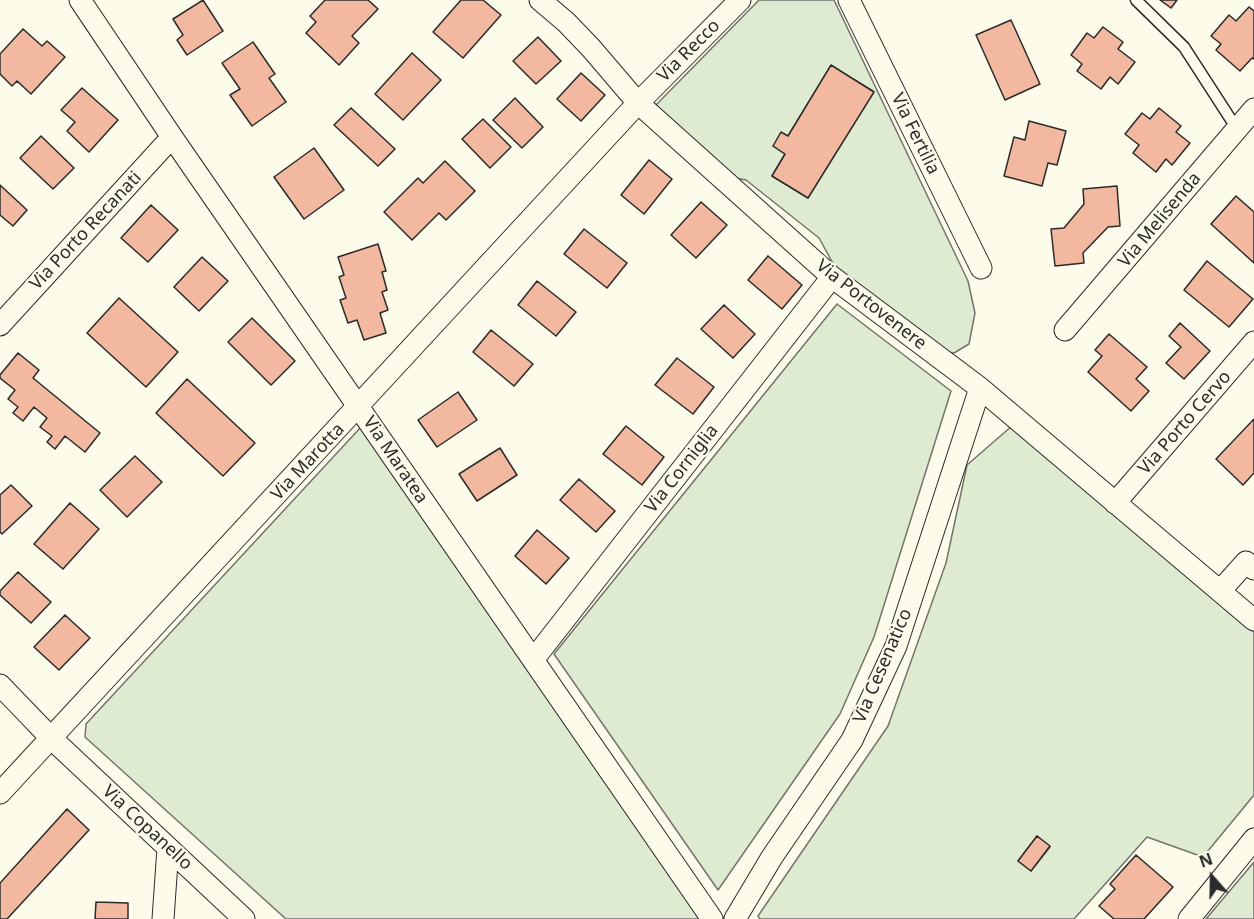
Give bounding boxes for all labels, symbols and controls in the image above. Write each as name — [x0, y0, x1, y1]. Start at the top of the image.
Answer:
street label: Via Recco — [653, 15, 725, 87]
street label: Via Fertilia — [886, 90, 944, 178]
street label: Via Porto Recanati — [26, 167, 146, 295]
street label: Via Melisenda — [1114, 168, 1206, 272]
street label: Via Portovenere — [811, 255, 931, 355]
street label: Via Porto Cervo — [1134, 367, 1236, 479]
street label: Via Maratea — [358, 412, 432, 508]
street label: Via Marotta — [267, 419, 349, 505]
street label: Via Corniglia — [641, 421, 723, 517]
street label: Via Cesenatico — [849, 605, 917, 727]
street label: Via Copanello — [98, 781, 196, 875]
north arrow — [1182, 847, 1242, 907]
text: N — [1196, 848, 1216, 873]

